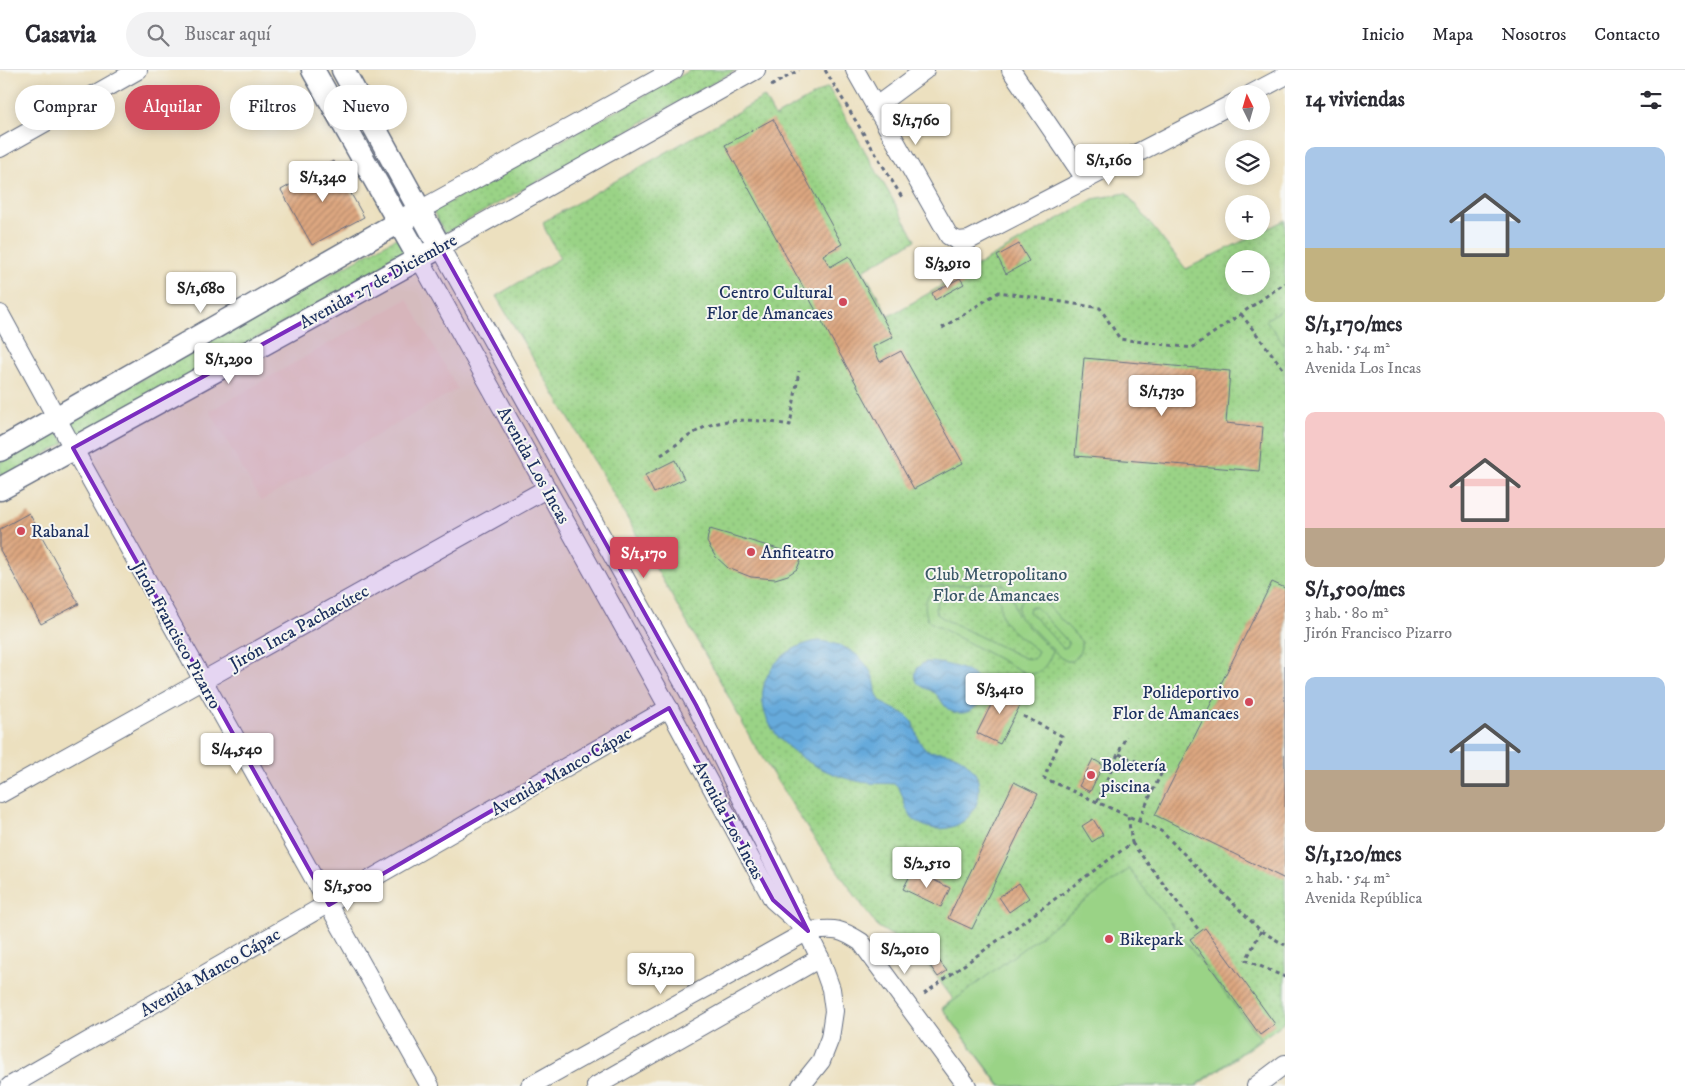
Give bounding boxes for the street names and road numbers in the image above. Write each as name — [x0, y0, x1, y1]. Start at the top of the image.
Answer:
street label: Avenida 27 de Diciembre — [296, 229, 461, 334]
street label: Avenida Los Incas — [492, 403, 574, 528]
street label: Jirón Francisco Pizarro — [125, 556, 226, 713]
street label: Jirón Inca Pachacútec — [224, 580, 373, 676]
street label: Avenida Manco Cápac — [487, 723, 636, 821]
street label: Avenida Los Incas — [688, 758, 769, 883]
street label: Avenida Manco Cápac — [136, 924, 285, 1022]

